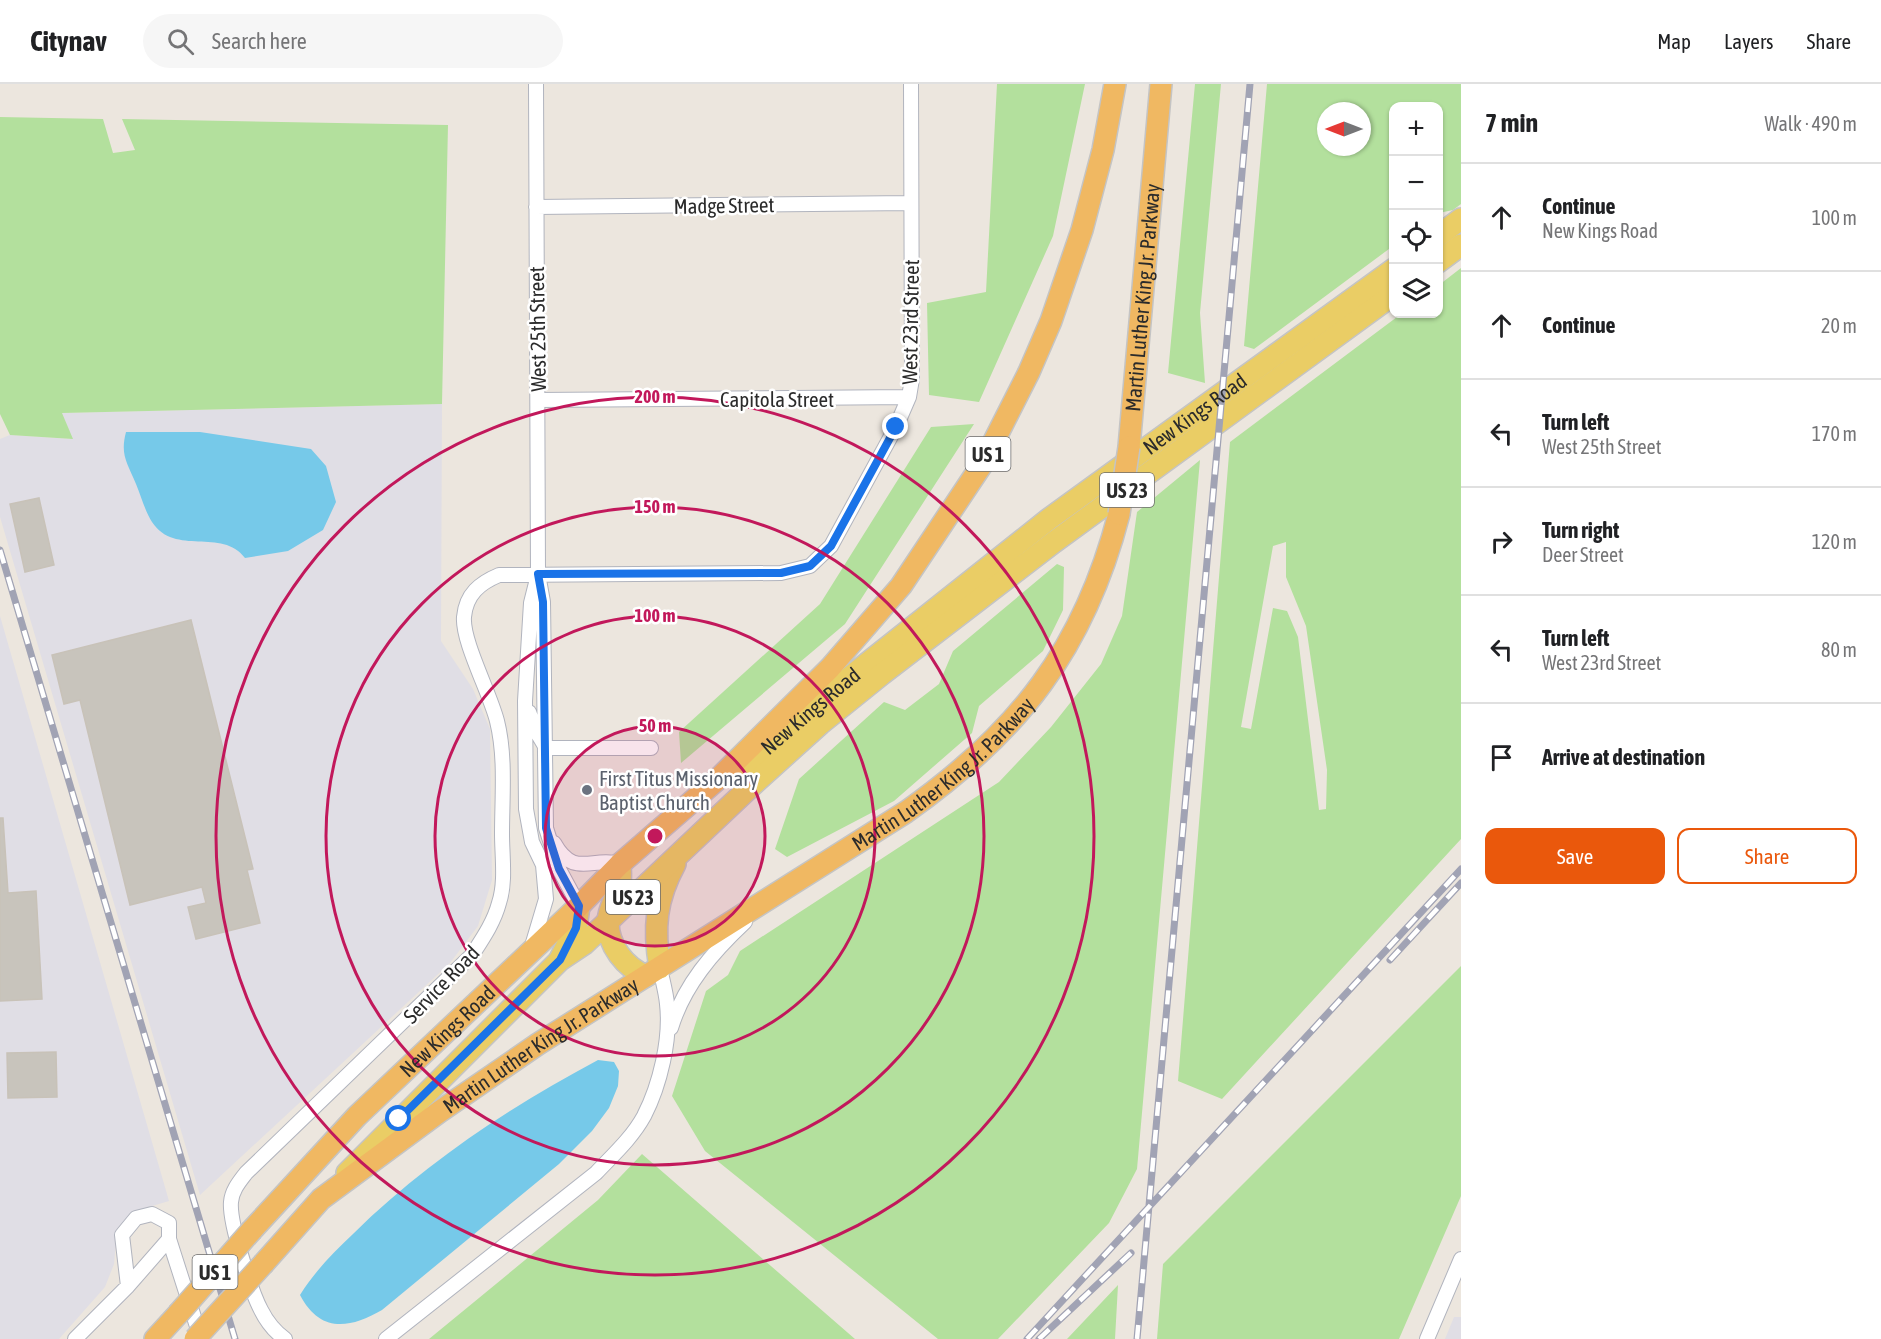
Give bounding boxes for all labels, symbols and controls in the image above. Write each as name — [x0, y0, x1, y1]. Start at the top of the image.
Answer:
search box — [143, 14, 563, 68]
text: Citynav — [30, 25, 107, 57]
icon: search — [164, 25, 197, 58]
text: Search here — [212, 28, 307, 54]
text: Map — [1657, 29, 1691, 53]
text: Layers — [1724, 29, 1774, 53]
text: Share — [1807, 29, 1851, 53]
north arrow — [1317, 102, 1371, 156]
map controls — [1389, 102, 1443, 318]
button: + — [1389, 102, 1443, 156]
text: 7 min — [1485, 108, 1538, 138]
text: Walk · 490 m — [1765, 112, 1857, 135]
button: − — [1389, 156, 1443, 210]
street label: Martin Luther King Jr. Parkway — [1120, 182, 1164, 413]
street label: Madge Street — [673, 192, 775, 218]
text: Continue — [1542, 193, 1616, 219]
icon: ahead — [1485, 201, 1518, 234]
text: 100 m — [1812, 206, 1857, 229]
button: locate — [1389, 210, 1443, 264]
text: New Kings Road — [1542, 219, 1658, 242]
street label: West 23rd Street — [897, 259, 923, 385]
button: layers — [1389, 264, 1443, 318]
street label: West 25th Street — [524, 266, 550, 392]
icon: ahead — [1485, 309, 1518, 342]
text: Continue — [1542, 312, 1616, 338]
text: 20 m — [1821, 314, 1857, 337]
street label: New Kings Road — [1138, 368, 1251, 459]
text: 200 m — [635, 386, 675, 407]
street label: Capitola Street — [720, 387, 834, 411]
text: Turn left — [1542, 409, 1609, 435]
route end — [882, 413, 908, 439]
icon: left — [1485, 417, 1518, 450]
text: 170 m — [1812, 422, 1857, 445]
text: West 25th Street — [1542, 435, 1661, 458]
road number: US 1 — [966, 437, 1010, 471]
road number: US 23 — [1100, 473, 1154, 507]
text: 150 m — [635, 496, 675, 517]
text: Turn right — [1542, 517, 1619, 543]
icon: right — [1485, 525, 1518, 558]
text: 120 m — [1812, 530, 1857, 553]
text: Deer Street — [1542, 543, 1624, 566]
text: 100 m — [635, 605, 675, 626]
text: Turn left — [1542, 625, 1609, 651]
icon: left — [1485, 633, 1518, 666]
text: 80 m — [1821, 638, 1857, 661]
text: West 23rd Street — [1542, 651, 1661, 674]
street label: New Kings Road — [756, 662, 864, 759]
street label: Martin Luther King Jr. Parkway — [847, 692, 1039, 855]
text: 50 m — [639, 715, 671, 736]
icon: arrive — [1485, 741, 1518, 774]
text: Arrive at destination — [1542, 744, 1705, 770]
place label: First Titus Missionary Baptist Church — [599, 766, 759, 814]
marker: First Titus Missionary Baptist Church — [580, 783, 594, 797]
centre of rings — [645, 826, 665, 846]
button: Save — [1485, 828, 1665, 884]
button: Share — [1677, 828, 1857, 884]
road number: US 23 — [606, 880, 660, 914]
street label: Service Road — [398, 940, 484, 1028]
street label: Martin Luther King Jr. Parkway — [438, 972, 643, 1118]
street label: New Kings Road — [395, 980, 500, 1081]
route start — [385, 1105, 411, 1131]
road number: US 1 — [192, 1255, 238, 1289]

